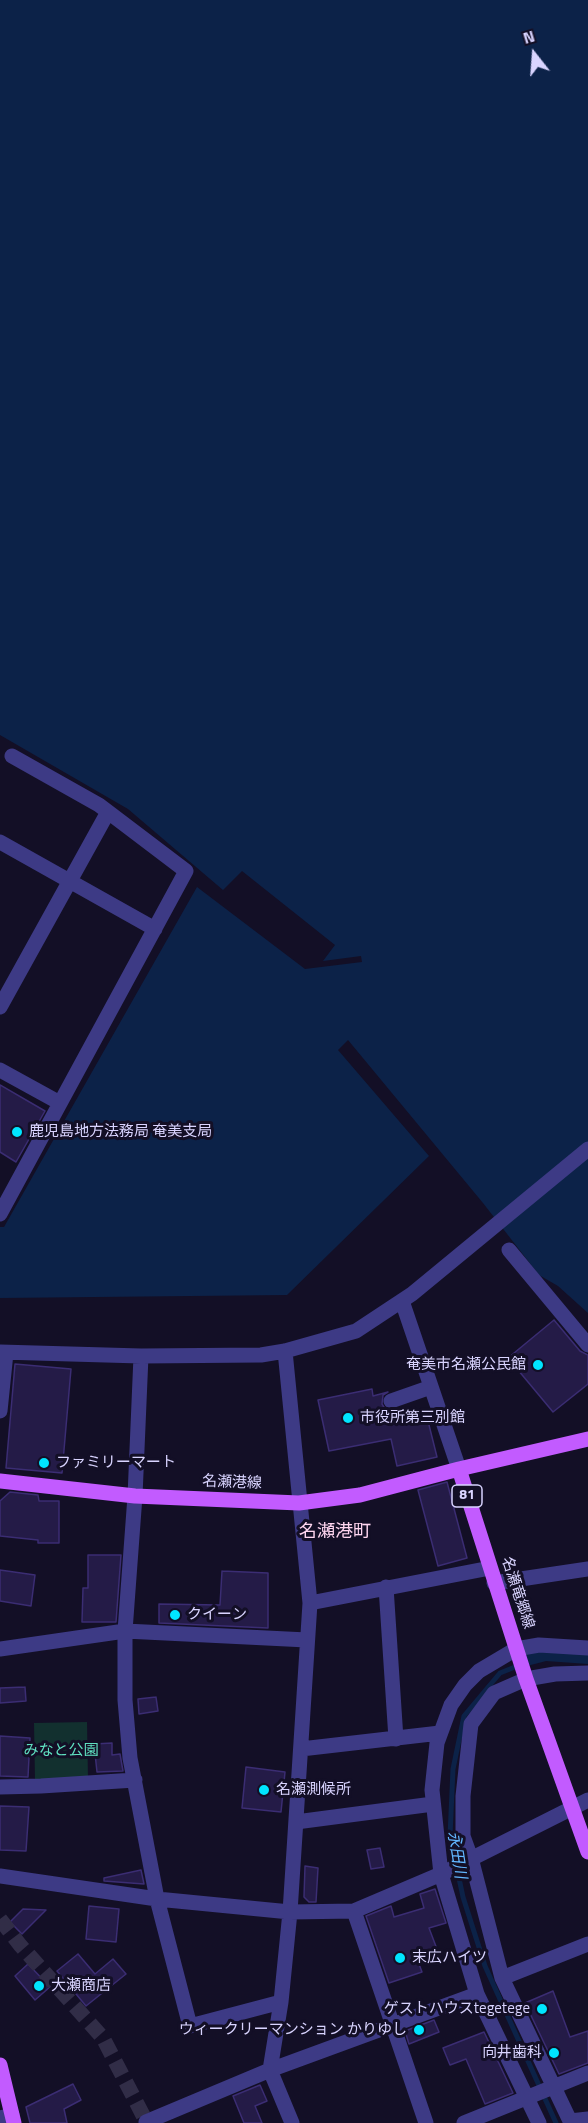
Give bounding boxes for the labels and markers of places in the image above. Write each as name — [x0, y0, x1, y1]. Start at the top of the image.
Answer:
place label: 鹿児島地方法務局 奄美支局 — [29, 1123, 212, 1141]
marker: 鹿児島地方法務局 奄美支局 — [10, 1125, 24, 1139]
place label: 奄美市名瀬公民館 — [406, 1356, 526, 1374]
marker: 奄美市名瀬公民館 — [531, 1358, 545, 1372]
place label: 市役所第三別館 — [360, 1409, 465, 1427]
marker: 市役所第三別館 — [341, 1411, 355, 1425]
place label: ファミリーマート — [56, 1454, 176, 1472]
marker: ファミリーマート — [37, 1456, 51, 1470]
place label: クイーン — [187, 1606, 247, 1624]
marker: クイーン — [168, 1608, 182, 1622]
place label: 名瀬測候所 — [276, 1781, 351, 1799]
marker: 名瀬測候所 — [257, 1783, 271, 1797]
place label: 末広ハイツ — [412, 1949, 487, 1967]
marker: 末広ハイツ — [393, 1951, 407, 1965]
place label: 大瀬商店 — [51, 1977, 111, 1995]
marker: 大瀬商店 — [32, 1979, 46, 1993]
place label: ゲストハウスtegetege — [384, 2000, 530, 2018]
marker: ゲストハウスtegetege — [535, 2002, 549, 2016]
place label: ウィークリーマンション かりゆし — [179, 2021, 407, 2039]
marker: ウィークリーマンション かりゆし — [412, 2023, 426, 2037]
place label: 向井歯科 — [482, 2044, 542, 2062]
marker: 向井歯科 — [547, 2046, 561, 2060]

